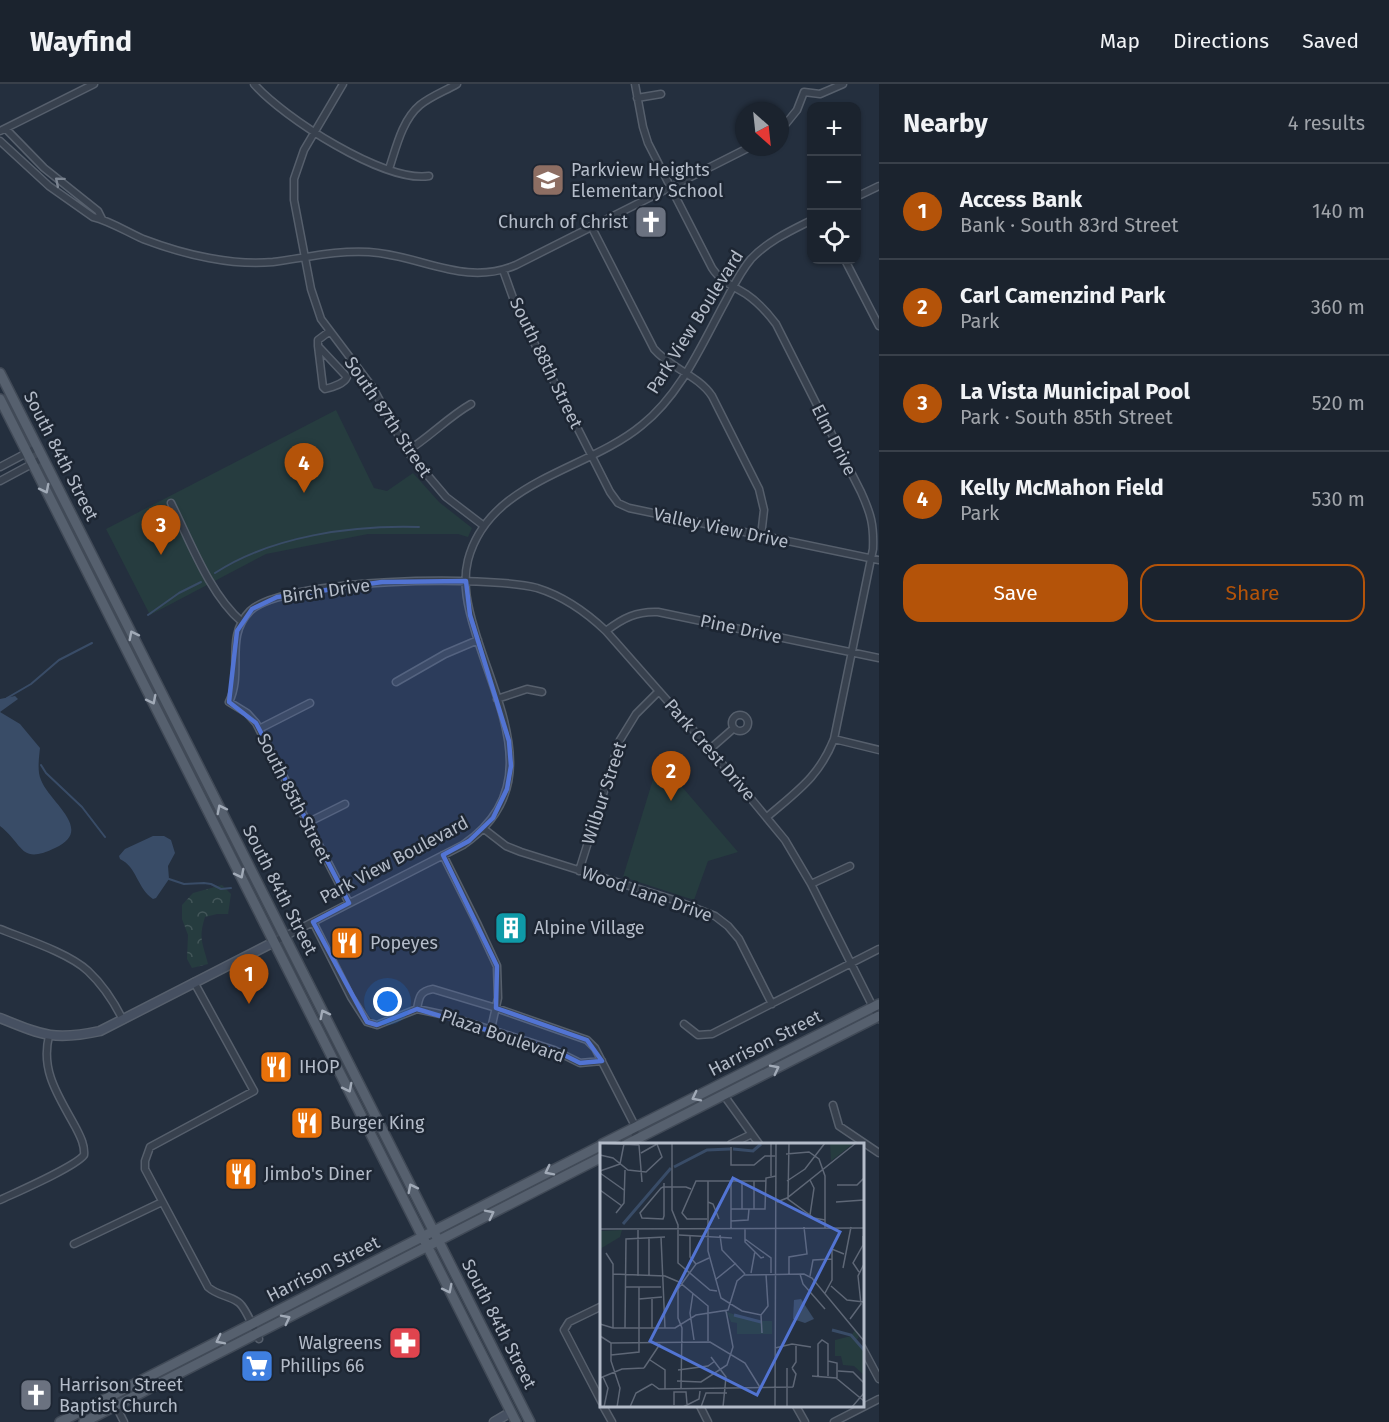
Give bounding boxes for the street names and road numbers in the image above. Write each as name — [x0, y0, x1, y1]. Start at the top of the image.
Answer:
street label: Park View Boulevard — [642, 246, 748, 398]
street label: South 88th Street — [505, 294, 587, 433]
street label: South 87th Street — [339, 352, 437, 482]
street label: South 84th Street — [19, 387, 103, 525]
street label: Elm Drive — [807, 401, 861, 479]
street label: Valley View Drive — [651, 503, 791, 553]
street label: Birch Drive — [281, 574, 371, 608]
street label: Pine Drive — [698, 610, 784, 648]
street label: Park Crest Drive — [660, 694, 760, 806]
street label: South 85th Street — [252, 730, 336, 867]
street label: Wilbur Street — [577, 738, 631, 847]
street label: Park View Boulevard — [316, 812, 472, 908]
street label: South 84th Street — [238, 821, 322, 959]
street label: Wood Lane Drive — [579, 861, 715, 927]
street label: Plaza Boulevard — [438, 1004, 568, 1068]
street label: Harrison Street — [705, 1005, 826, 1081]
street label: Harrison Street — [263, 1231, 384, 1307]
street label: South 84th Street — [457, 1255, 541, 1393]

